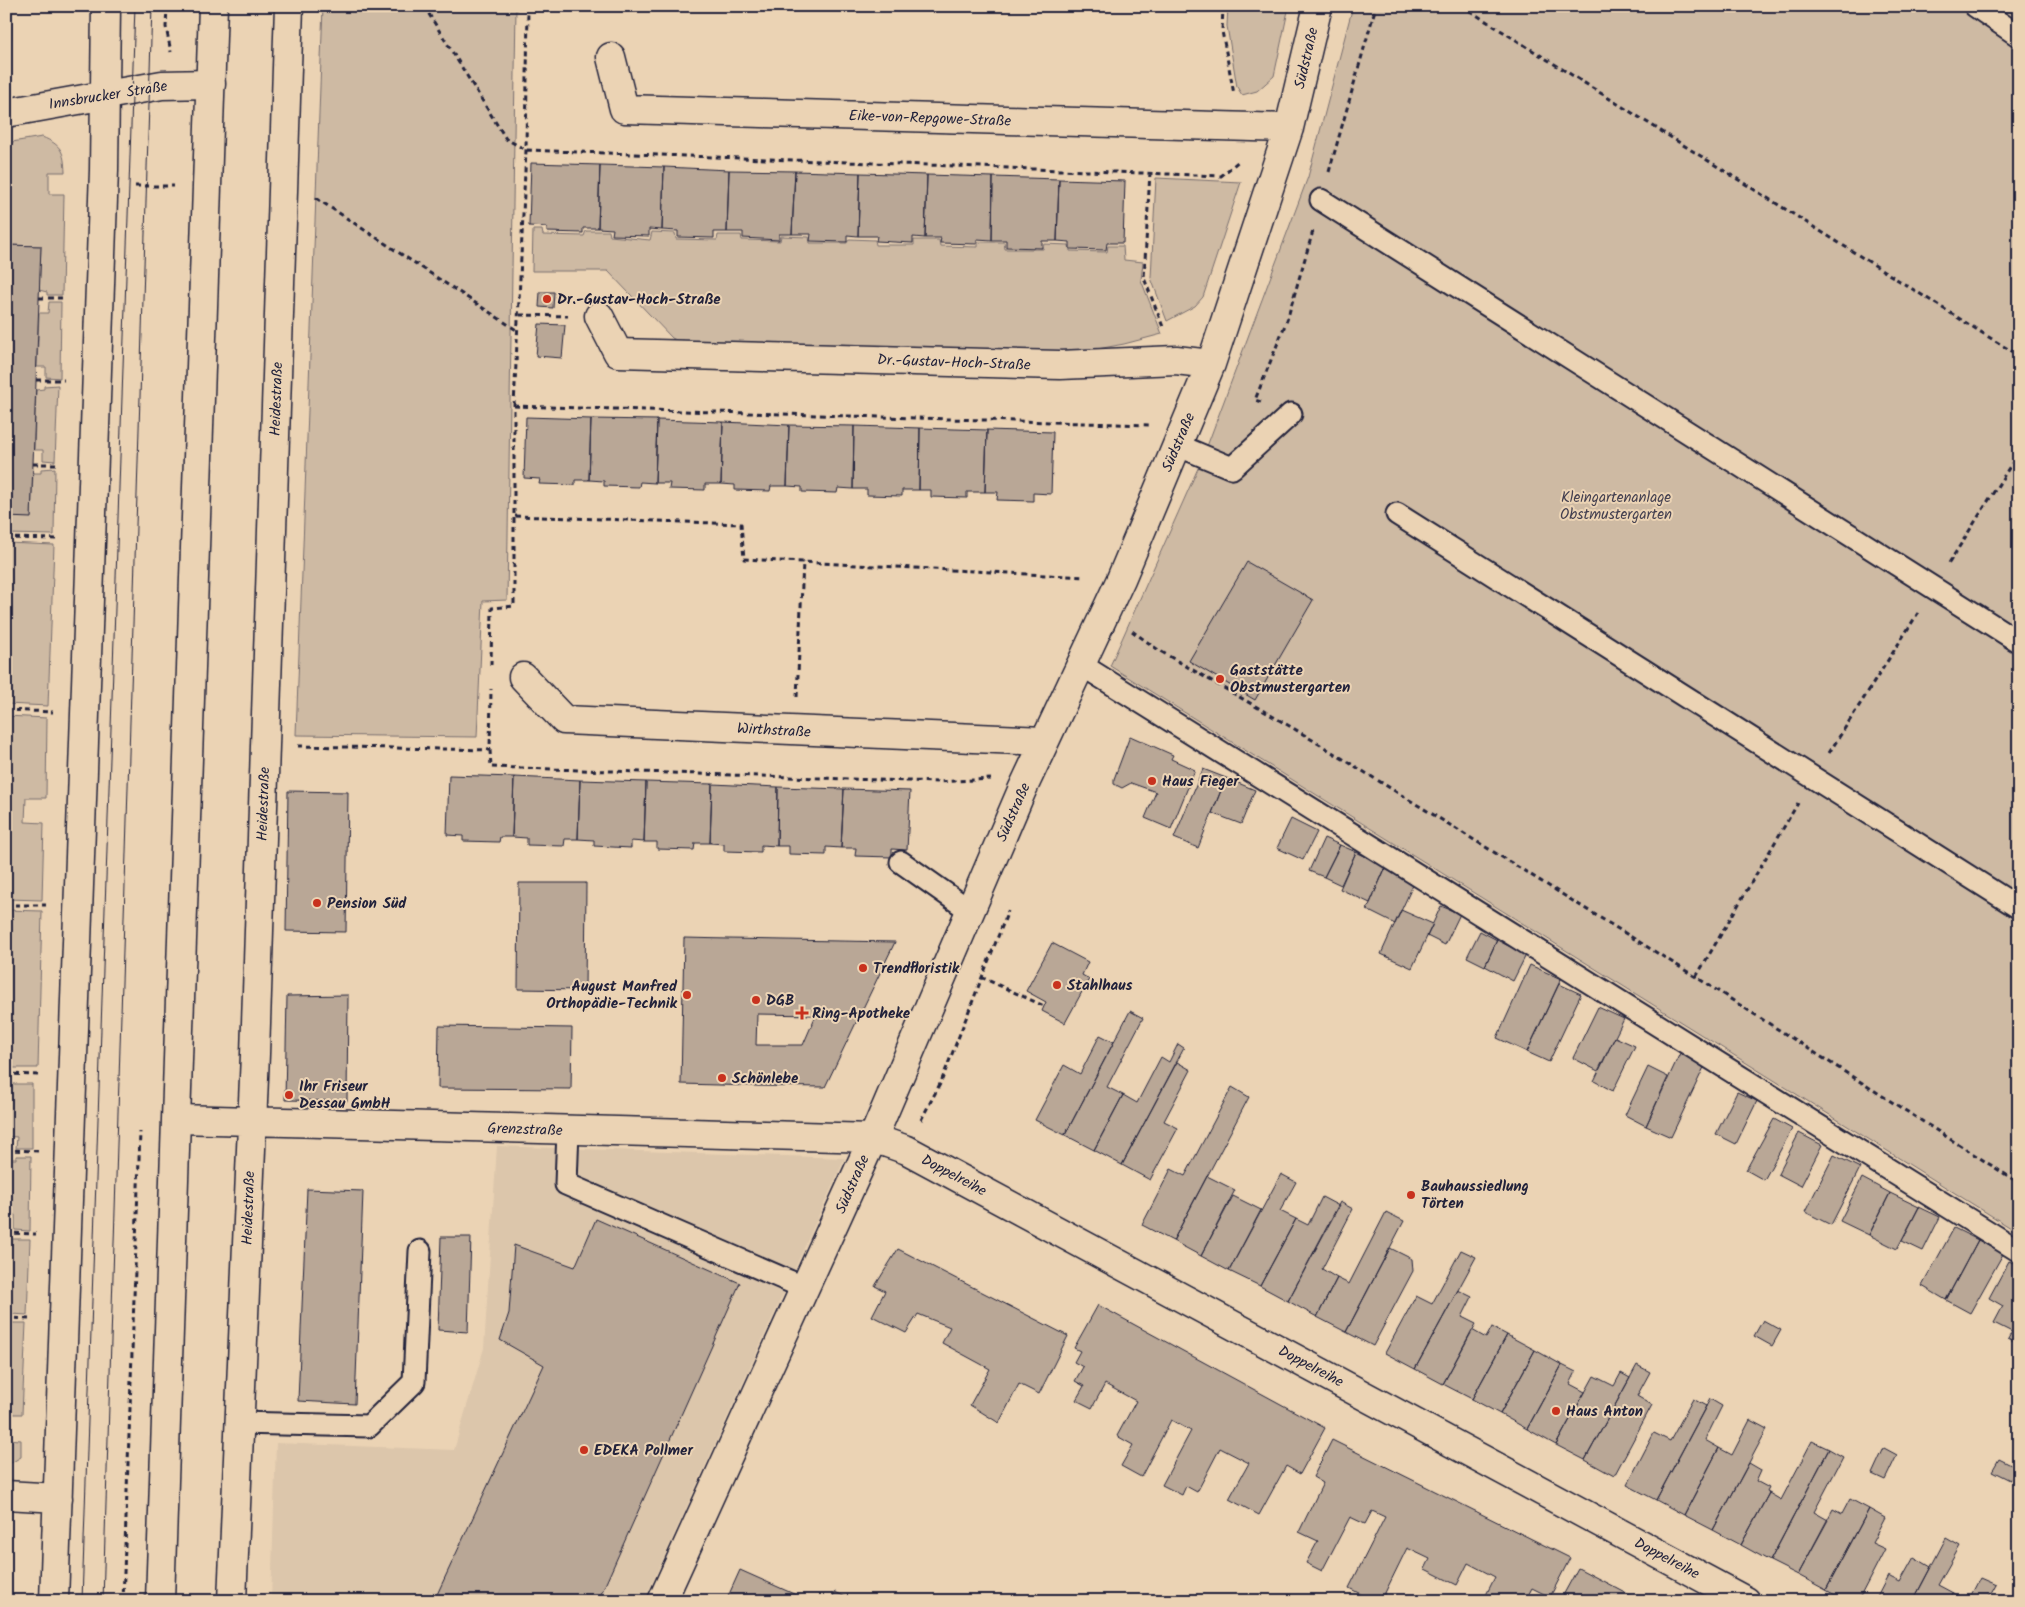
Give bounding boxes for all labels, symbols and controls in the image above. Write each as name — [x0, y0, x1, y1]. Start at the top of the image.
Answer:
street label: Südstraße — [1288, 25, 1326, 91]
street label: Innsbrucker Straße — [47, 75, 169, 117]
street label: Eike-von-Repgowe-Straße — [848, 104, 1012, 134]
place label: Dr.-Gustav-Hoch-Straße — [557, 288, 721, 312]
marker: Dr.-Gustav-Hoch-Straße — [541, 293, 553, 305]
street label: Dr.-Gustav-Hoch-Straße — [877, 348, 1031, 378]
street label: Heidestraße — [264, 361, 290, 437]
street label: Südstraße — [1156, 409, 1202, 476]
park label: Kleingartenanlage Obstmustergarten — [1560, 486, 1672, 527]
place label: Gaststätte Obstmustergarten — [1230, 659, 1350, 700]
marker: Gaststätte Obstmustergarten — [1214, 673, 1226, 685]
street label: Wirthstraße — [736, 717, 812, 745]
street label: Heidestraße — [251, 766, 277, 842]
place label: Haus Fieger — [1162, 770, 1239, 794]
marker: Haus Fieger — [1146, 775, 1158, 787]
street label: Südstraße — [990, 779, 1038, 846]
place label: Pension Süd — [327, 892, 407, 916]
marker: Pension Süd — [311, 897, 323, 909]
place label: Trendfloristik — [873, 957, 960, 981]
marker: Trendfloristik — [857, 962, 869, 974]
place label: Stahlhaus — [1067, 974, 1133, 998]
place label: August Manfred Orthopädie-Technik — [546, 975, 678, 1016]
marker: Stahlhaus — [1051, 979, 1063, 991]
marker: August Manfred Orthopädie-Technik — [681, 989, 693, 1001]
place label: DGB — [766, 989, 794, 1013]
marker: DGB — [750, 994, 762, 1006]
place label: Ring-Apotheke — [812, 1002, 911, 1026]
marker: Ring-Apotheke — [796, 1007, 808, 1019]
place label: Schönlebe — [732, 1067, 799, 1091]
marker: Schönlebe — [716, 1072, 728, 1084]
place label: Ihr Friseur Dessau GmbH — [299, 1075, 391, 1116]
marker: Ihr Friseur Dessau GmbH — [283, 1089, 295, 1101]
street label: Grenzstraße — [487, 1117, 563, 1143]
street label: Doppelreihe — [916, 1149, 991, 1203]
street label: Südstraße — [829, 1151, 877, 1218]
street label: Heidestraße — [236, 1170, 262, 1246]
place label: Bauhaussiedlung Törten — [1421, 1175, 1529, 1216]
marker: Bauhaussiedlung Törten — [1405, 1189, 1417, 1201]
street label: Doppelreihe — [1273, 1340, 1348, 1394]
place label: Haus Anton — [1566, 1400, 1643, 1424]
marker: Haus Anton — [1550, 1405, 1562, 1417]
place label: EDEKA Pollmer — [594, 1439, 693, 1463]
marker: EDEKA Pollmer — [578, 1444, 590, 1456]
street label: Doppelreihe — [1629, 1532, 1704, 1586]

